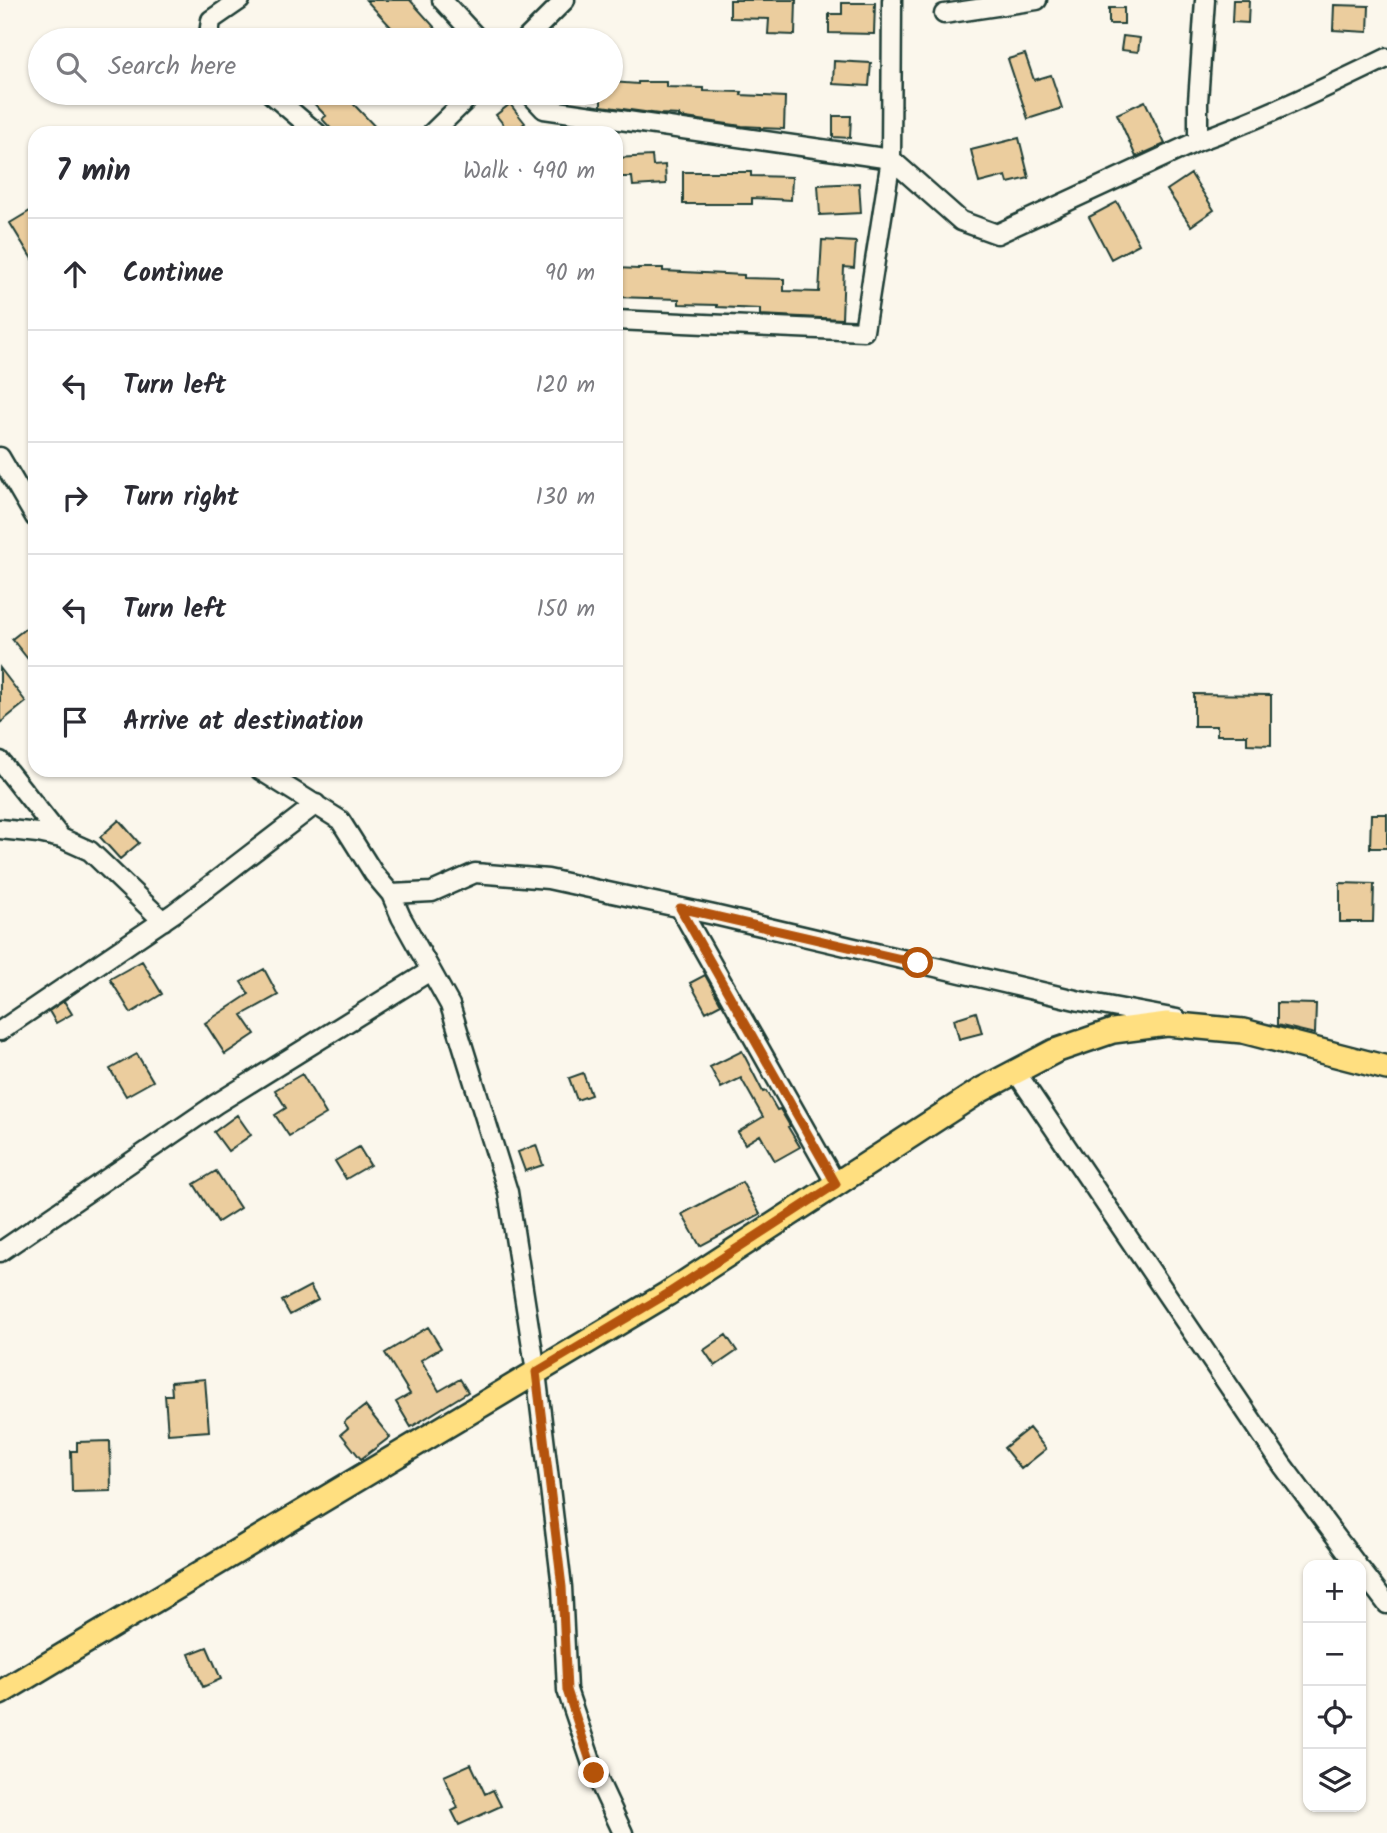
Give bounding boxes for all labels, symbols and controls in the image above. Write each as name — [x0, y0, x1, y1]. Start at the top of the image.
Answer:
search box — [28, 28, 623, 105]
text: Search here — [108, 46, 236, 88]
icon: search — [52, 48, 90, 86]
text: 7 min — [56, 148, 131, 196]
text: Walk · 490 m — [463, 154, 595, 190]
text: Continue — [123, 253, 224, 295]
icon: ahead — [56, 255, 94, 293]
text: 90 m — [545, 256, 595, 292]
text: Turn left — [123, 365, 226, 407]
icon: left — [56, 367, 94, 405]
text: 120 m — [535, 368, 595, 404]
text: Turn right — [123, 477, 239, 519]
icon: right — [56, 479, 94, 517]
text: 130 m — [536, 480, 595, 516]
text: Turn left — [123, 589, 226, 631]
icon: left — [56, 591, 94, 629]
text: 150 m — [536, 592, 595, 628]
text: Arrive at destination — [123, 701, 363, 743]
icon: arrive — [56, 703, 94, 741]
route start — [902, 947, 933, 978]
map controls — [1303, 1560, 1366, 1812]
button: + — [1303, 1560, 1366, 1623]
button: − — [1303, 1623, 1366, 1686]
button: locate — [1303, 1686, 1366, 1749]
button: layers — [1303, 1749, 1366, 1812]
route end — [578, 1757, 609, 1788]

